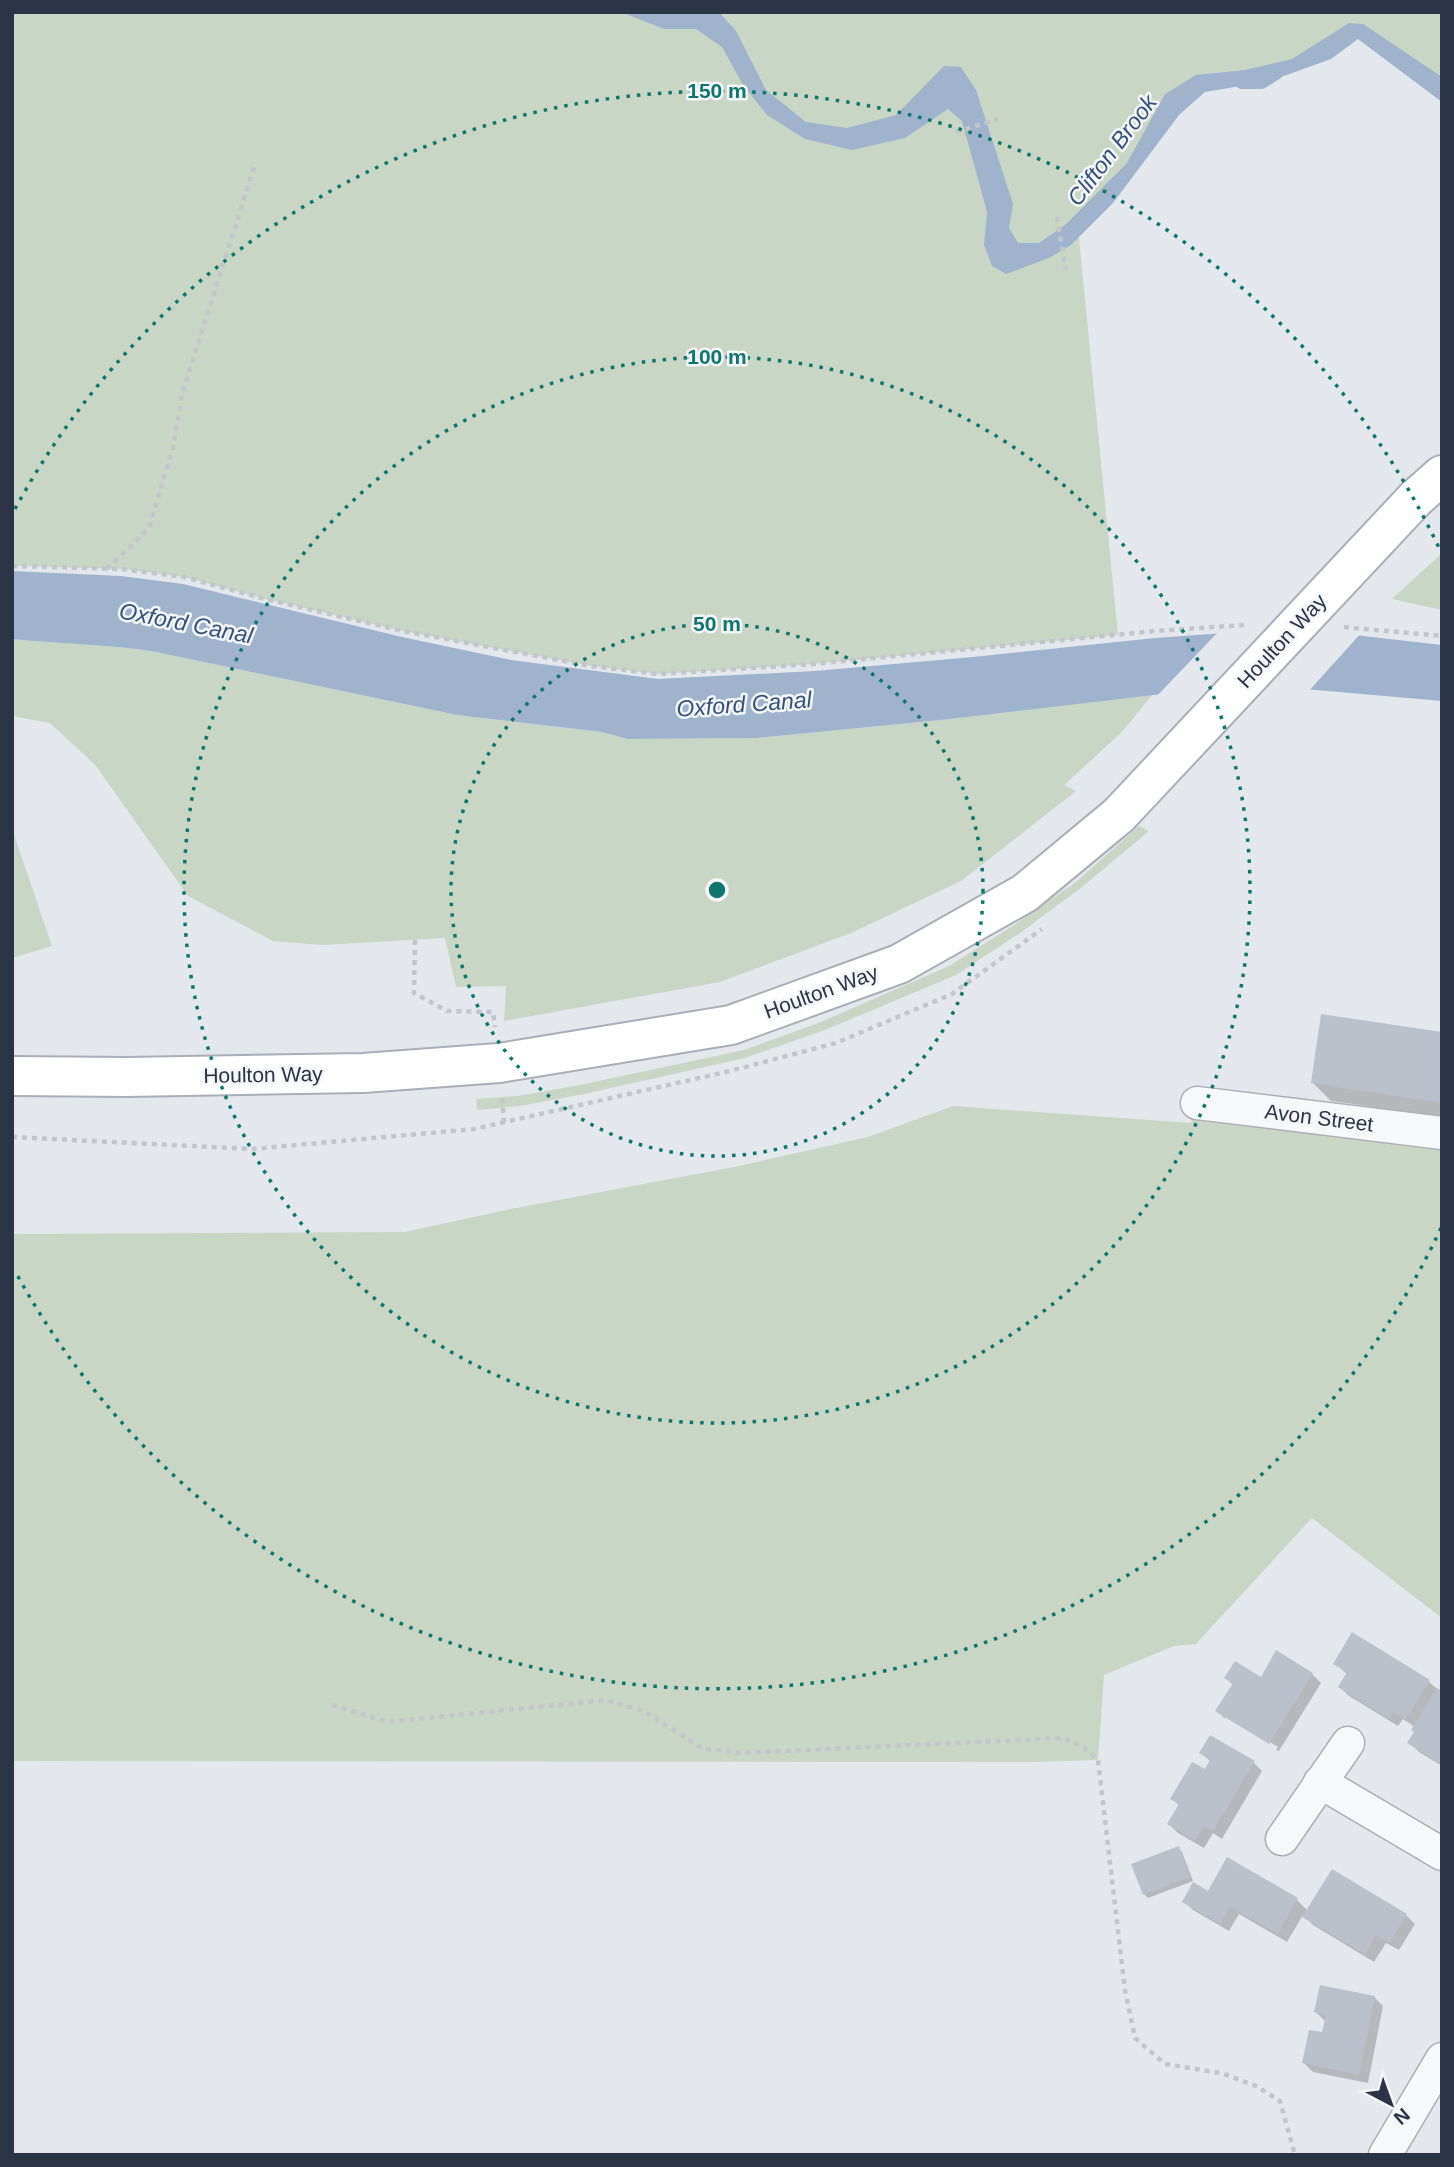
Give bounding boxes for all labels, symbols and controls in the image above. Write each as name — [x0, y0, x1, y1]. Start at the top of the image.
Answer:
text: 150 m — [687, 79, 747, 102]
water label: Clifton Brook — [1062, 88, 1163, 210]
text: 100 m — [687, 345, 747, 368]
street label: Houlton Way — [1232, 589, 1331, 692]
water label: Oxford Canal — [117, 597, 256, 649]
text: 50 m — [693, 612, 741, 635]
water label: Oxford Canal — [676, 686, 813, 722]
centre of rings — [705, 878, 729, 902]
street label: Houlton Way — [761, 960, 881, 1023]
street label: Houlton Way — [203, 1062, 323, 1087]
street label: Avon Street — [1263, 1099, 1375, 1136]
north arrow — [1356, 2069, 1426, 2139]
text: N — [1390, 2104, 1414, 2129]

